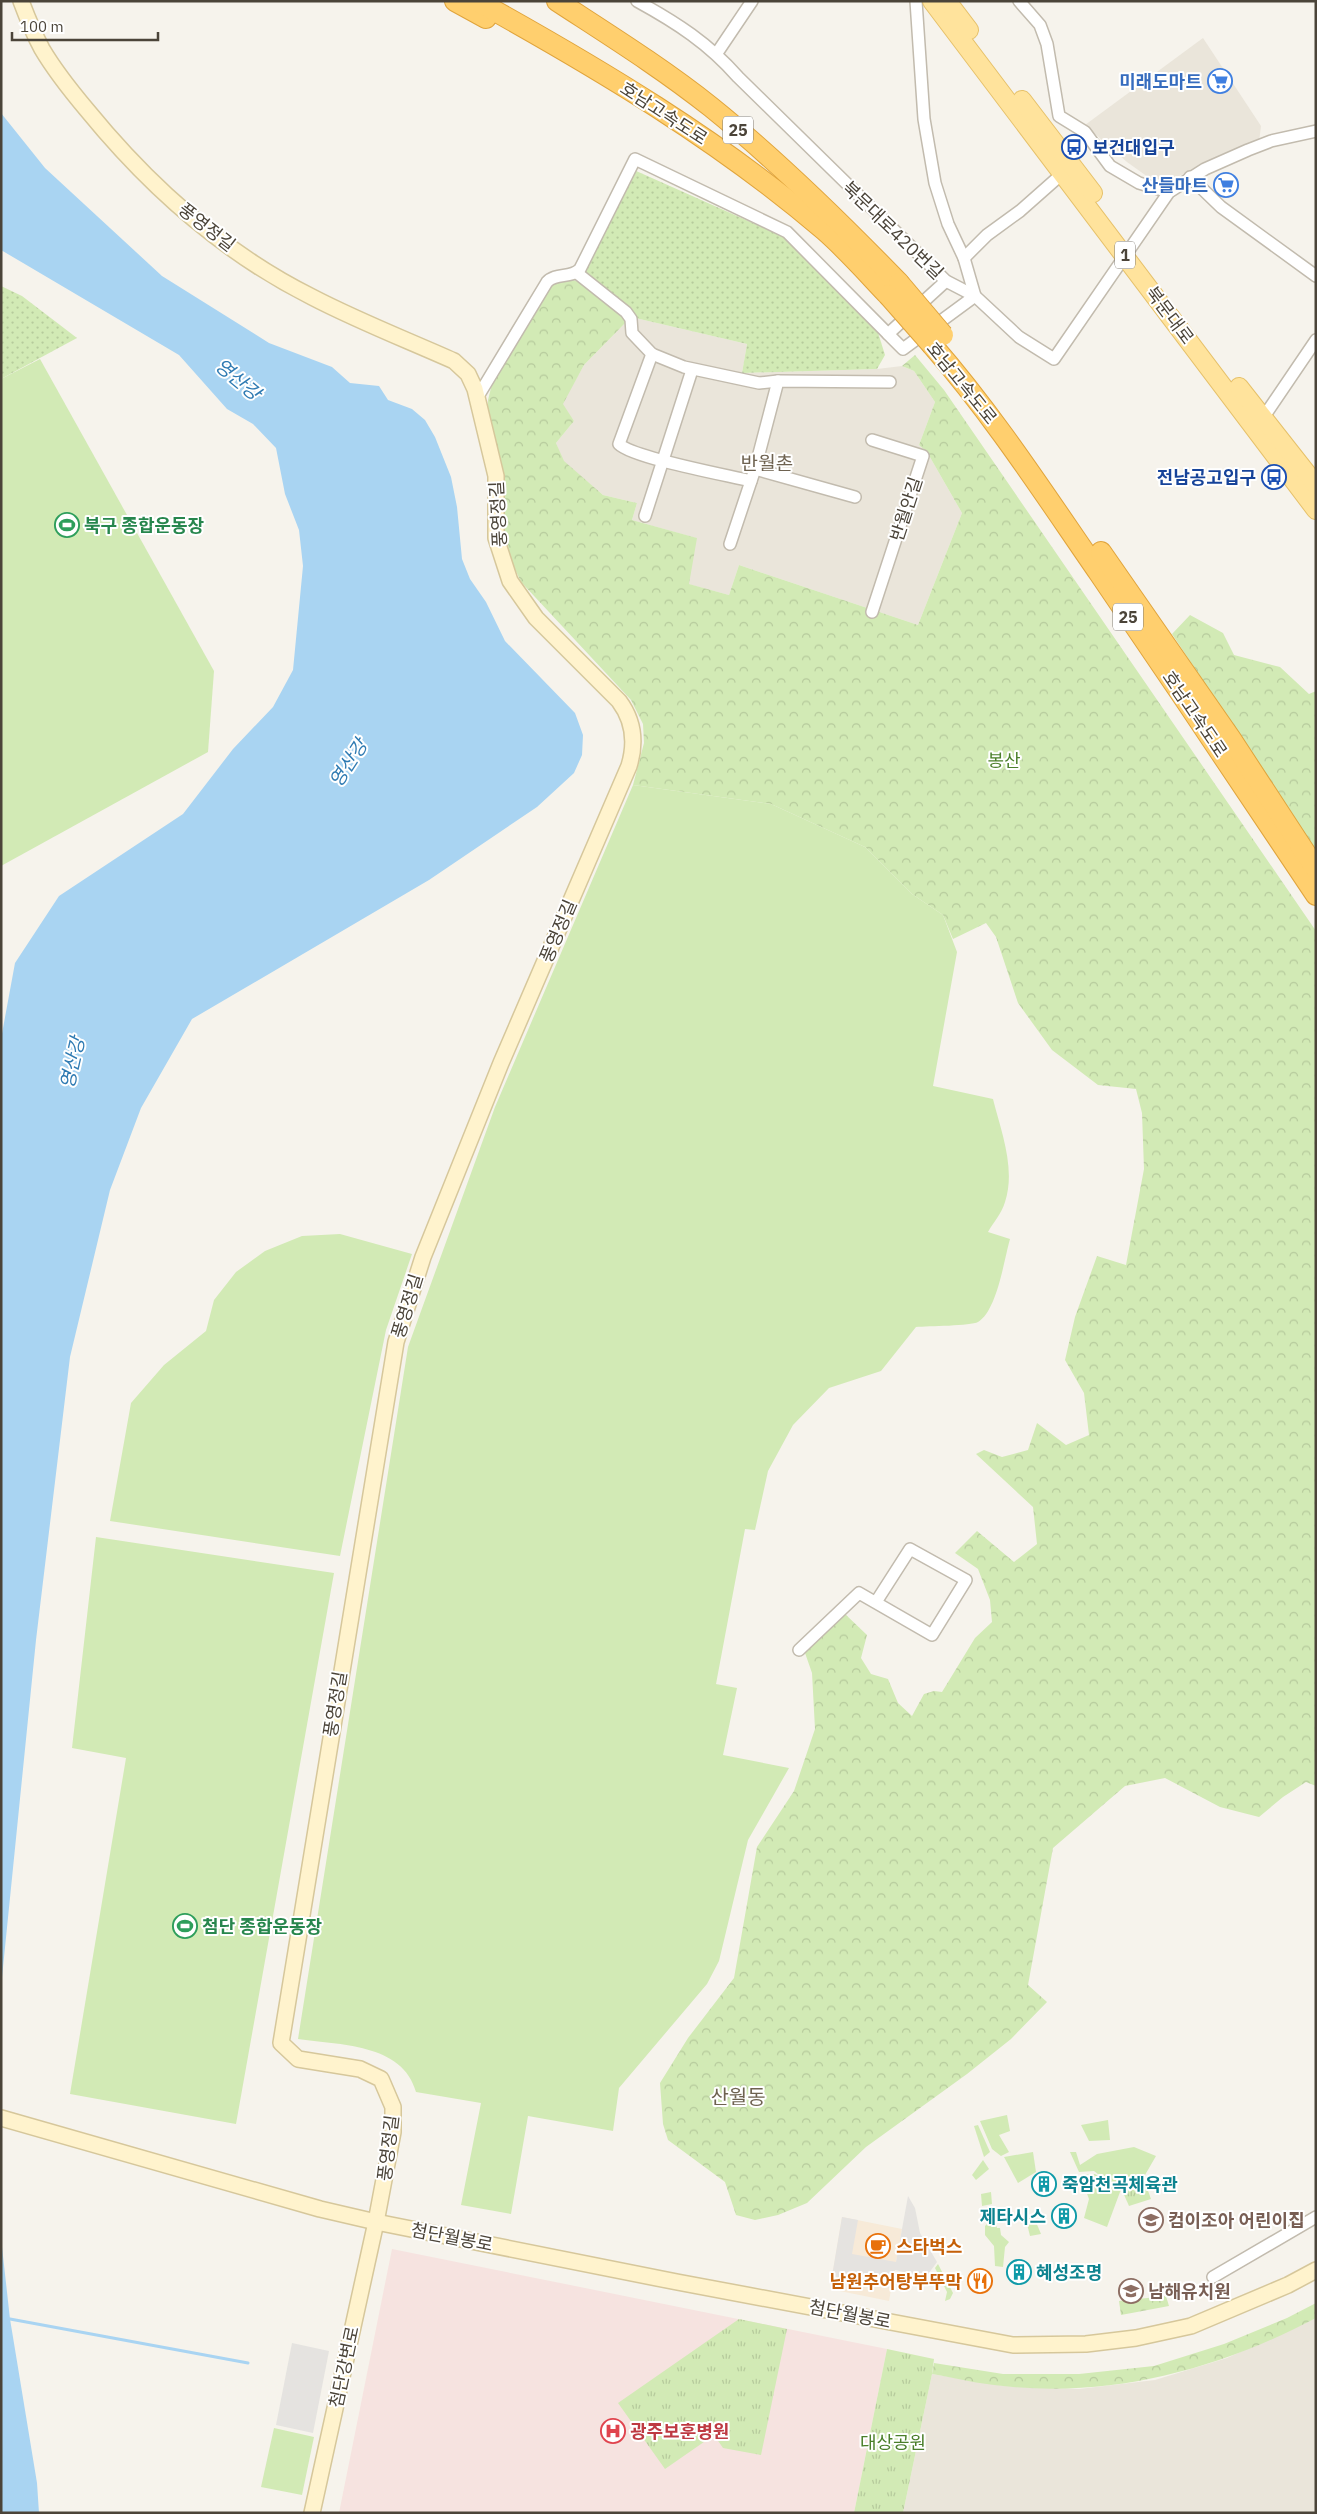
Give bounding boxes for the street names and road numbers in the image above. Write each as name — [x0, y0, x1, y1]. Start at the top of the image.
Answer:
street label: 호남고속도로 — [616, 76, 712, 150]
road number: 25 — [723, 116, 753, 144]
street label: 북문대로420번길 — [838, 176, 948, 284]
street label: 풍영정길 — [174, 198, 240, 256]
road number: 1 — [1115, 242, 1135, 268]
street label: 북문대로 — [1141, 282, 1199, 348]
street label: 호남고속도로 — [922, 337, 1002, 429]
street label: 반월안길 — [885, 474, 927, 544]
street label: 풍영정길 — [485, 480, 511, 548]
road number: 25 — [1113, 604, 1143, 630]
street label: 호남고속도로 — [1158, 666, 1232, 762]
street label: 풍영정길 — [534, 896, 582, 966]
street label: 풍영정길 — [386, 1271, 428, 1341]
street label: 풍영정길 — [318, 1669, 352, 1739]
street label: 풍영정길 — [373, 2114, 403, 2182]
street label: 첨단월봉로 — [409, 2218, 495, 2256]
street label: 첨단월봉로 — [807, 2295, 893, 2333]
street label: 첨단강변로 — [324, 2324, 364, 2410]

